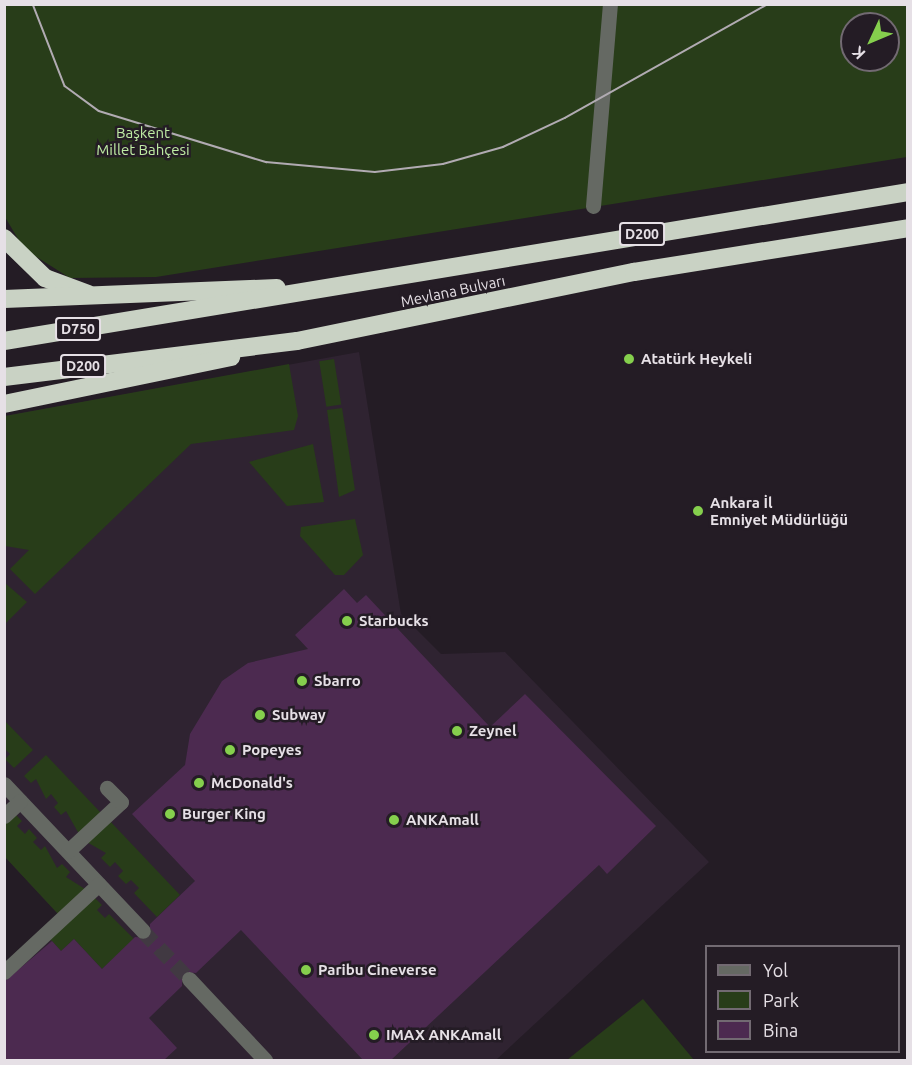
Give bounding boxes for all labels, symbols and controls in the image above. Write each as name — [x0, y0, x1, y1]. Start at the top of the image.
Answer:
north arrow — [840, 12, 900, 72]
text: K — [848, 43, 869, 63]
park label: Başkent Millet Bahçesi — [96, 123, 190, 158]
road number: D200 — [618, 223, 666, 245]
street label: Mevlana Bulvarı — [399, 271, 507, 311]
road number: D750 — [54, 318, 102, 340]
place label: Atatürk Heykeli — [641, 350, 752, 368]
marker: Atatürk Heykeli — [622, 352, 636, 366]
road number: D200 — [59, 355, 107, 377]
place label: Ankara İl Emniyet Müdürlüğü — [710, 493, 848, 528]
marker: Ankara İl Emniyet Müdürlüğü — [691, 504, 705, 518]
place label: Starbucks — [359, 612, 429, 630]
marker: Starbucks — [340, 614, 354, 628]
place label: Sbarro — [314, 672, 361, 690]
marker: Sbarro — [295, 674, 309, 688]
place label: Subway — [272, 706, 326, 724]
marker: Subway — [253, 708, 267, 722]
place label: Zeynel — [469, 722, 516, 740]
marker: Zeynel — [450, 724, 464, 738]
place label: Popeyes — [242, 741, 301, 759]
marker: Popeyes — [223, 743, 237, 757]
place label: McDonald's — [211, 774, 293, 792]
marker: McDonald's — [192, 776, 206, 790]
place label: Burger King — [182, 805, 266, 823]
marker: Burger King — [163, 807, 177, 821]
place label: ANKAmall — [406, 811, 479, 829]
marker: ANKAmall — [387, 813, 401, 827]
legend — [705, 945, 900, 1053]
text: Yol — [763, 960, 788, 980]
place label: Paribu Cineverse — [318, 961, 437, 979]
marker: Paribu Cineverse — [299, 963, 313, 977]
text: Park — [763, 990, 799, 1010]
text: Bina — [763, 1020, 798, 1040]
place label: IMAX ANKAmall — [386, 1026, 501, 1044]
marker: IMAX ANKAmall — [367, 1028, 381, 1042]

